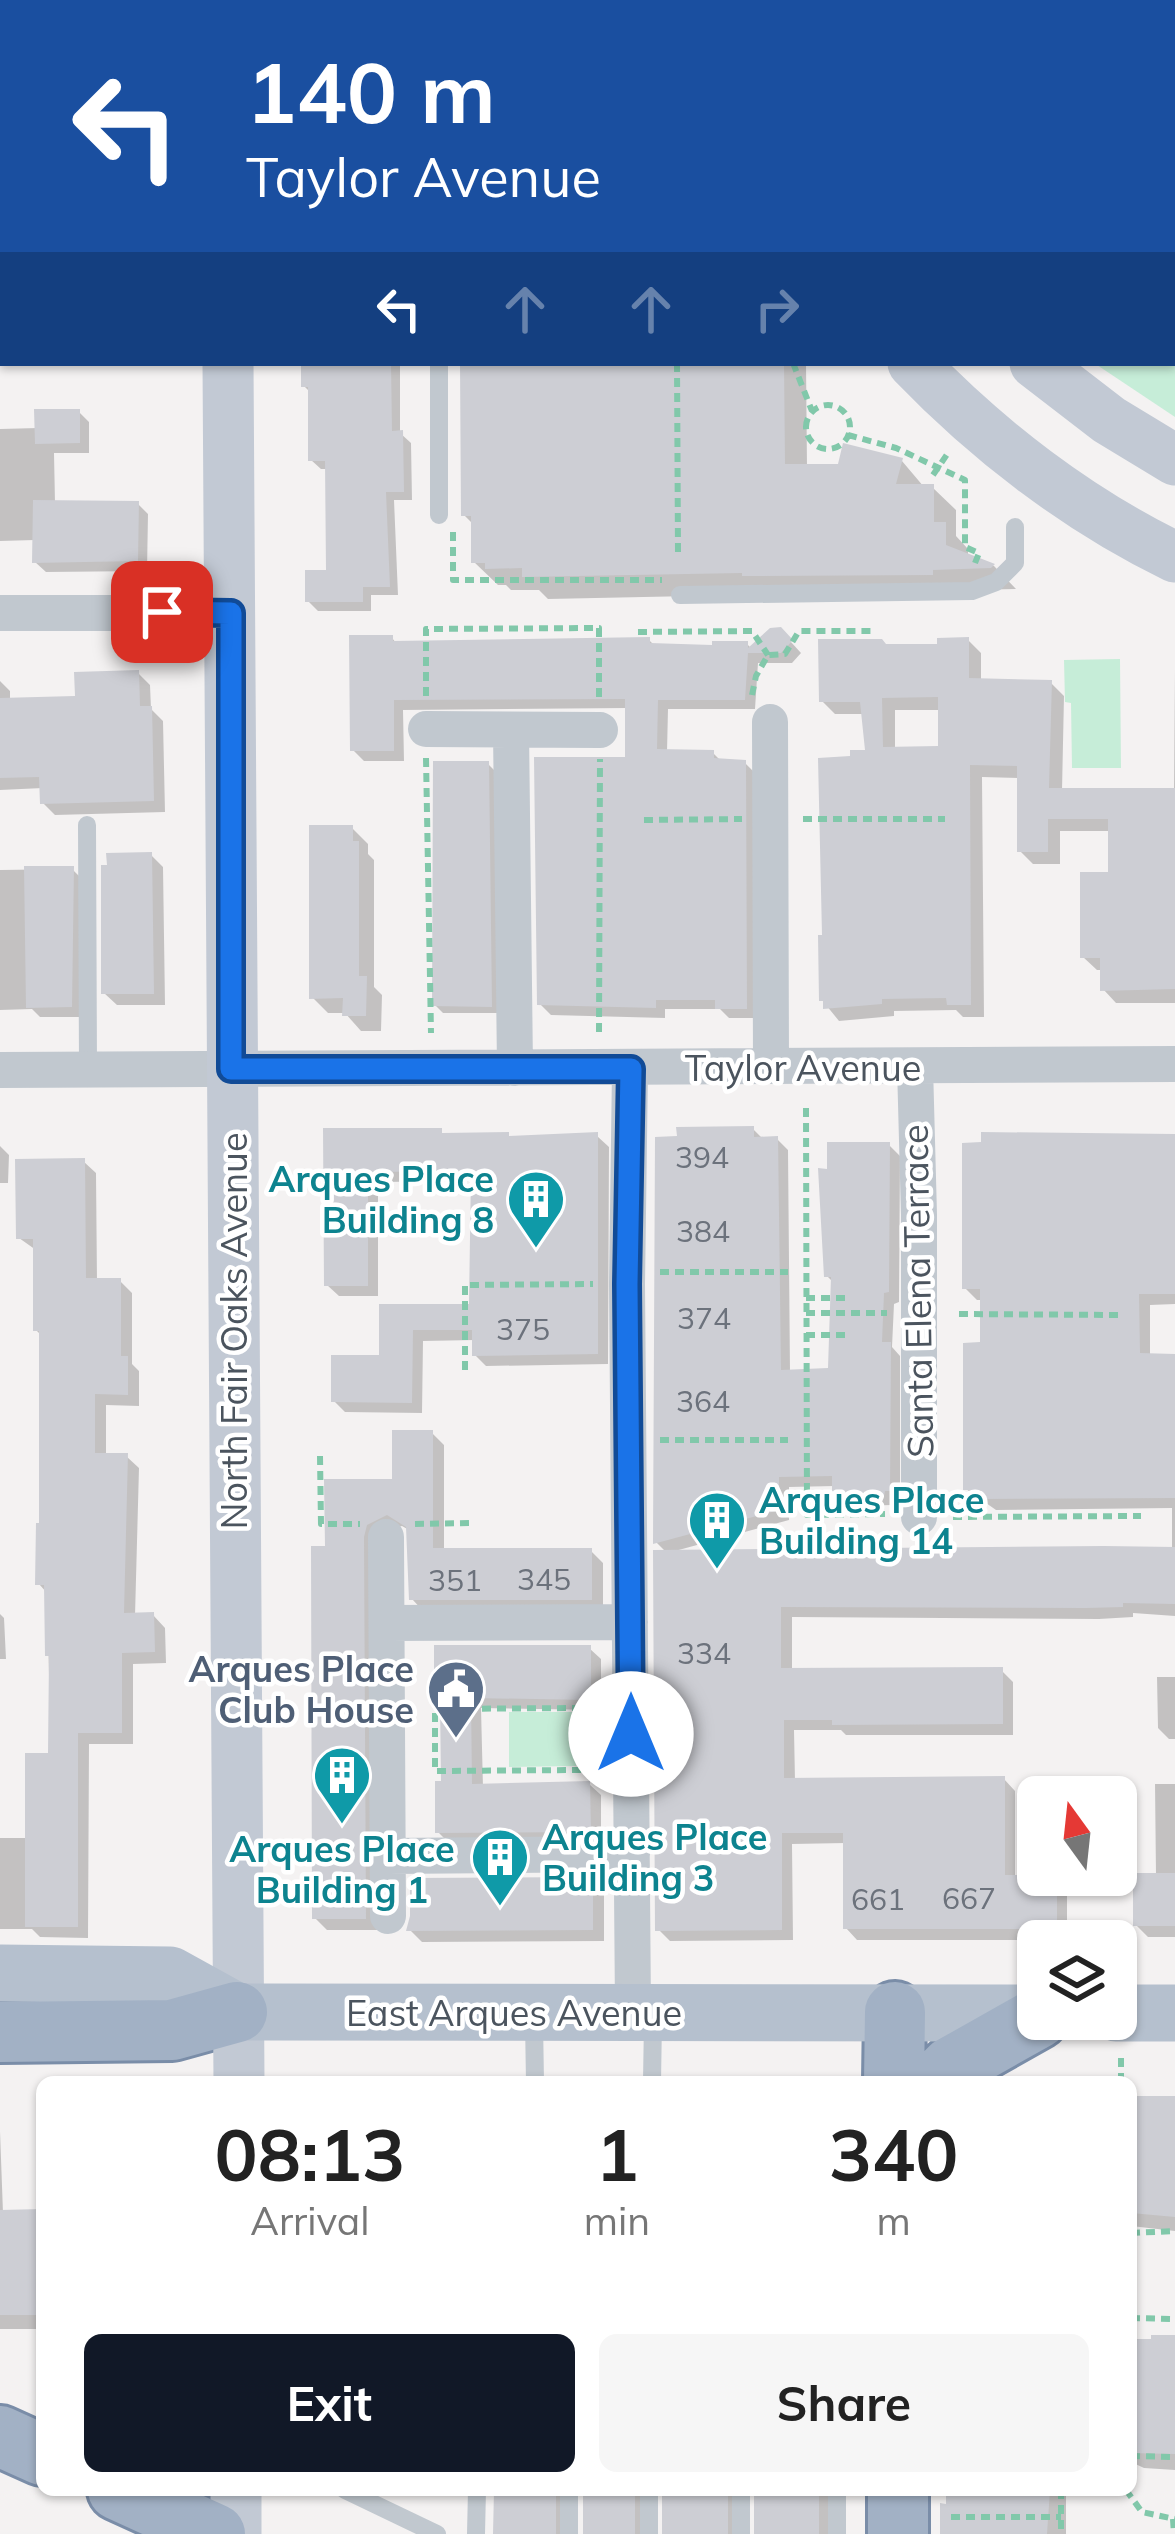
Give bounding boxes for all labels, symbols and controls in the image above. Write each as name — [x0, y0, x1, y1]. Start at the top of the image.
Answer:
text: 140 m — [246, 39, 496, 144]
icon: left — [48, 48, 204, 204]
text: Taylor Avenue — [246, 143, 601, 211]
icon: left — [366, 276, 432, 342]
icon: ahead — [492, 276, 558, 342]
icon: ahead — [618, 276, 684, 342]
icon: right — [744, 276, 810, 342]
pin — [111, 561, 213, 663]
icon: arrive — [129, 579, 195, 645]
street label: Taylor Avenue — [685, 1045, 921, 1090]
street label: Santa Elena Terrace — [892, 1124, 942, 1458]
street label: North Fair Oaks Avenue — [211, 1133, 256, 1529]
house number: 394 — [675, 1138, 729, 1176]
place label: Arques Place Building 8 — [269, 1156, 494, 1242]
building icon: Arques Place Building 8 — [505, 1168, 567, 1250]
house number: 384 — [676, 1212, 730, 1250]
house number: 374 — [677, 1299, 731, 1337]
house number: 375 — [496, 1310, 550, 1348]
house number: 364 — [676, 1382, 730, 1420]
place label: Arques Place Building 14 — [759, 1477, 984, 1563]
building icon: Arques Place Building 14 — [686, 1489, 748, 1571]
house number: 345 — [517, 1560, 571, 1598]
house number: 351 — [428, 1561, 482, 1599]
house number: 334 — [677, 1634, 731, 1672]
place label: Arques Place Club House — [189, 1646, 414, 1732]
public building icon: Arques Place Club House — [425, 1658, 487, 1740]
position arrow — [568, 1671, 694, 1797]
building icon: Arques Place Building 1 — [311, 1744, 373, 1826]
north arrow — [1017, 1776, 1137, 1896]
map controls — [1017, 1776, 1137, 2040]
place label: Arques Place Building 3 — [542, 1814, 767, 1900]
place label: Arques Place Building 1 — [229, 1826, 455, 1912]
building icon: Arques Place Building 3 — [469, 1826, 531, 1908]
house number: 667 — [942, 1879, 996, 1917]
house number: 661 — [851, 1880, 905, 1918]
button: layers — [1017, 1920, 1137, 2040]
street label: East Arques Avenue — [346, 1990, 682, 2035]
text: 08:13 — [215, 2109, 405, 2199]
text: 1 — [595, 2109, 639, 2199]
text: 340 — [829, 2109, 958, 2199]
text: Arrival — [250, 2196, 370, 2245]
text: min — [584, 2196, 650, 2245]
text: m — [876, 2196, 911, 2245]
button: Exit — [84, 2334, 575, 2472]
button: Share — [599, 2334, 1089, 2472]

